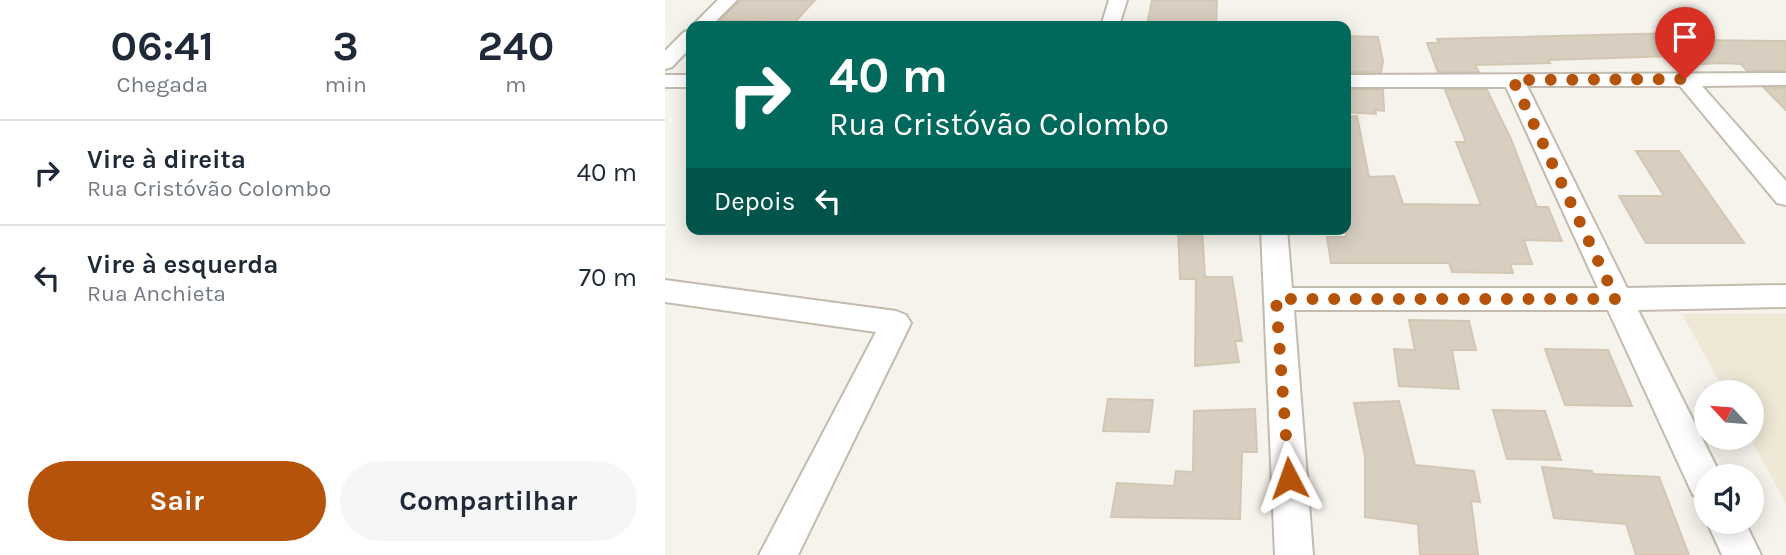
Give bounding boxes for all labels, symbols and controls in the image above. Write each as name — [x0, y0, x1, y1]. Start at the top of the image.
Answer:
pin — [1655, 7, 1715, 79]
icon: arrive — [1666, 18, 1704, 56]
text: 06:41 — [111, 21, 214, 71]
text: 3 — [333, 21, 359, 71]
text: 240 — [477, 21, 554, 71]
text: 40 m — [829, 47, 948, 104]
icon: right — [714, 49, 805, 140]
text: Chegada — [116, 71, 208, 98]
text: min — [325, 71, 367, 98]
text: m — [505, 71, 527, 98]
text: Rua Cristóvão Colombo — [829, 106, 1169, 143]
text: Vire à direita — [87, 144, 246, 175]
icon: right — [28, 154, 66, 192]
text: 40 m — [577, 157, 637, 188]
text: Rua Cristóvão Colombo — [87, 175, 331, 202]
icon: left — [809, 182, 847, 220]
text: Depois — [714, 186, 795, 217]
text: Vire à esquerda — [87, 249, 278, 280]
icon: left — [28, 259, 66, 297]
text: 70 m — [579, 262, 637, 293]
text: Rua Anchieta — [87, 280, 226, 307]
north arrow — [1694, 380, 1764, 450]
map controls — [1694, 380, 1764, 534]
position arrow — [1252, 441, 1326, 515]
button: Sair — [28, 461, 326, 541]
button: Compartilhar — [340, 461, 637, 541]
button: sound — [1694, 464, 1764, 534]

